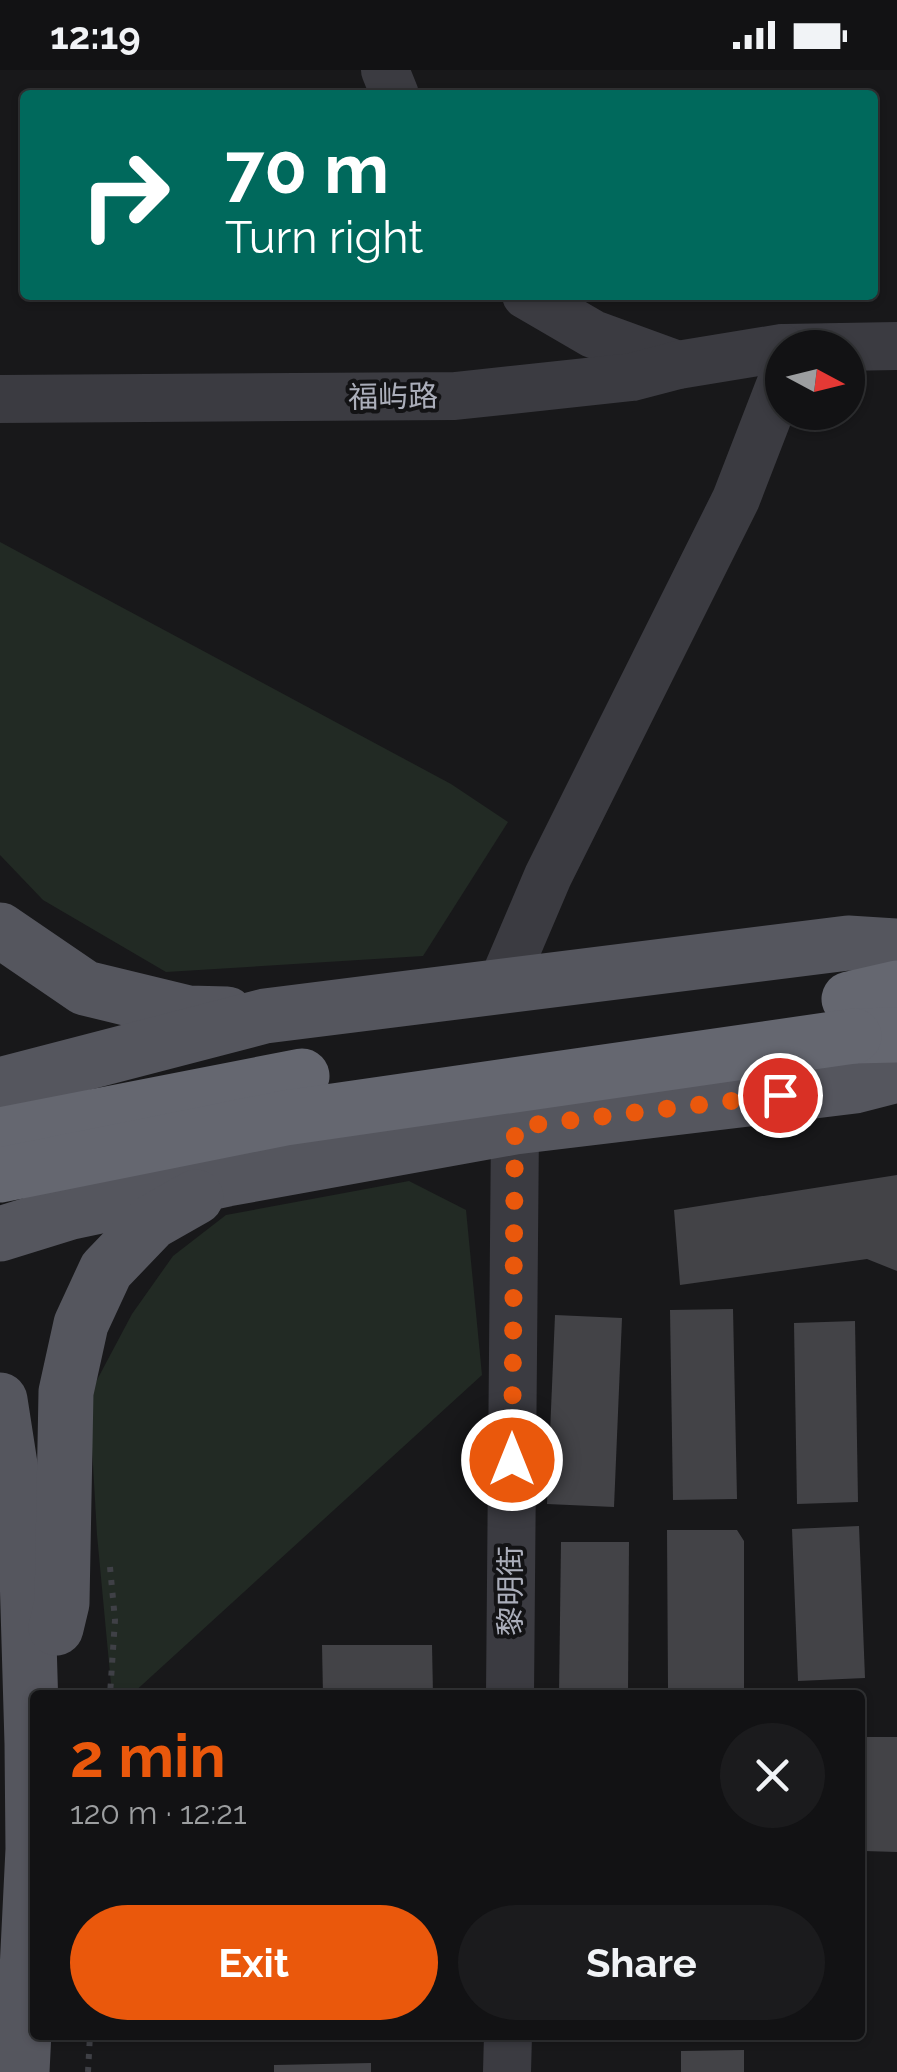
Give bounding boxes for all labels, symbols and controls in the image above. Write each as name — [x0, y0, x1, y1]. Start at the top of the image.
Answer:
text: 12:19 — [50, 13, 141, 58]
text: 70 m — [225, 127, 389, 209]
icon: right — [60, 130, 190, 260]
text: Turn right — [225, 211, 423, 264]
north arrow — [765, 330, 865, 430]
map controls — [765, 330, 865, 430]
street label: 福屿路 — [348, 378, 438, 415]
pin — [738, 1053, 823, 1138]
icon: arrive — [753, 1068, 808, 1123]
position arrow — [460, 1408, 564, 1512]
street label: 黎明街 — [493, 1546, 528, 1636]
text: 2 min — [70, 1721, 226, 1791]
button: close — [720, 1723, 825, 1828]
text: 120 m · 12:21 — [70, 1794, 247, 1831]
button: Exit — [70, 1905, 438, 2020]
button: Share — [458, 1905, 825, 2020]

